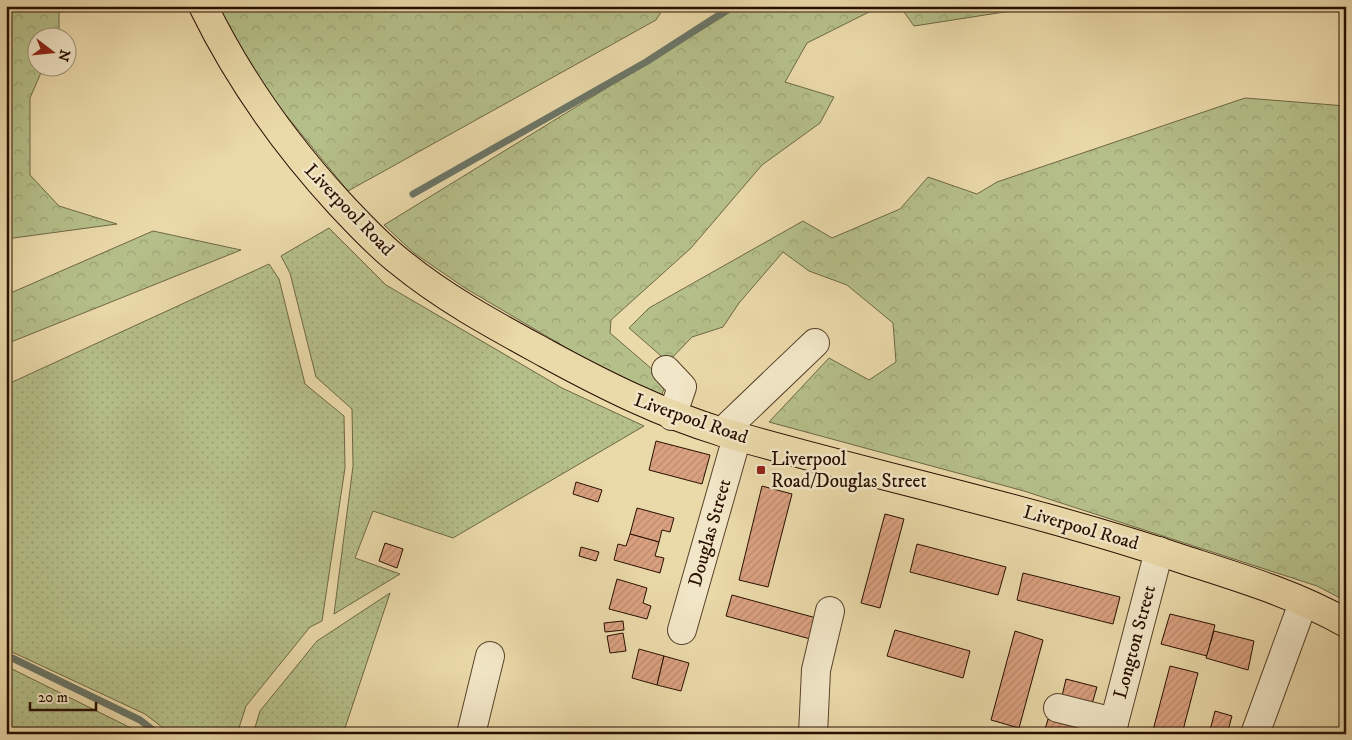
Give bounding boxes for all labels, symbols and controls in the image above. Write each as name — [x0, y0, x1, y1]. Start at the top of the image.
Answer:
north arrow — [28, 28, 78, 78]
text: N — [53, 47, 74, 64]
street label: Liverpool Road — [299, 159, 399, 261]
street label: Liverpool Road — [631, 389, 751, 449]
place label: Liverpool Road/Douglas Street — [771, 448, 926, 493]
marker: Liverpool Road/Douglas Street — [755, 464, 767, 476]
street label: Douglas Street — [684, 476, 736, 590]
street label: Liverpool Road — [1021, 501, 1142, 556]
street label: Longton Street — [1109, 583, 1161, 701]
scale bar — [30, 680, 96, 712]
text: 20 m — [38, 688, 68, 707]

